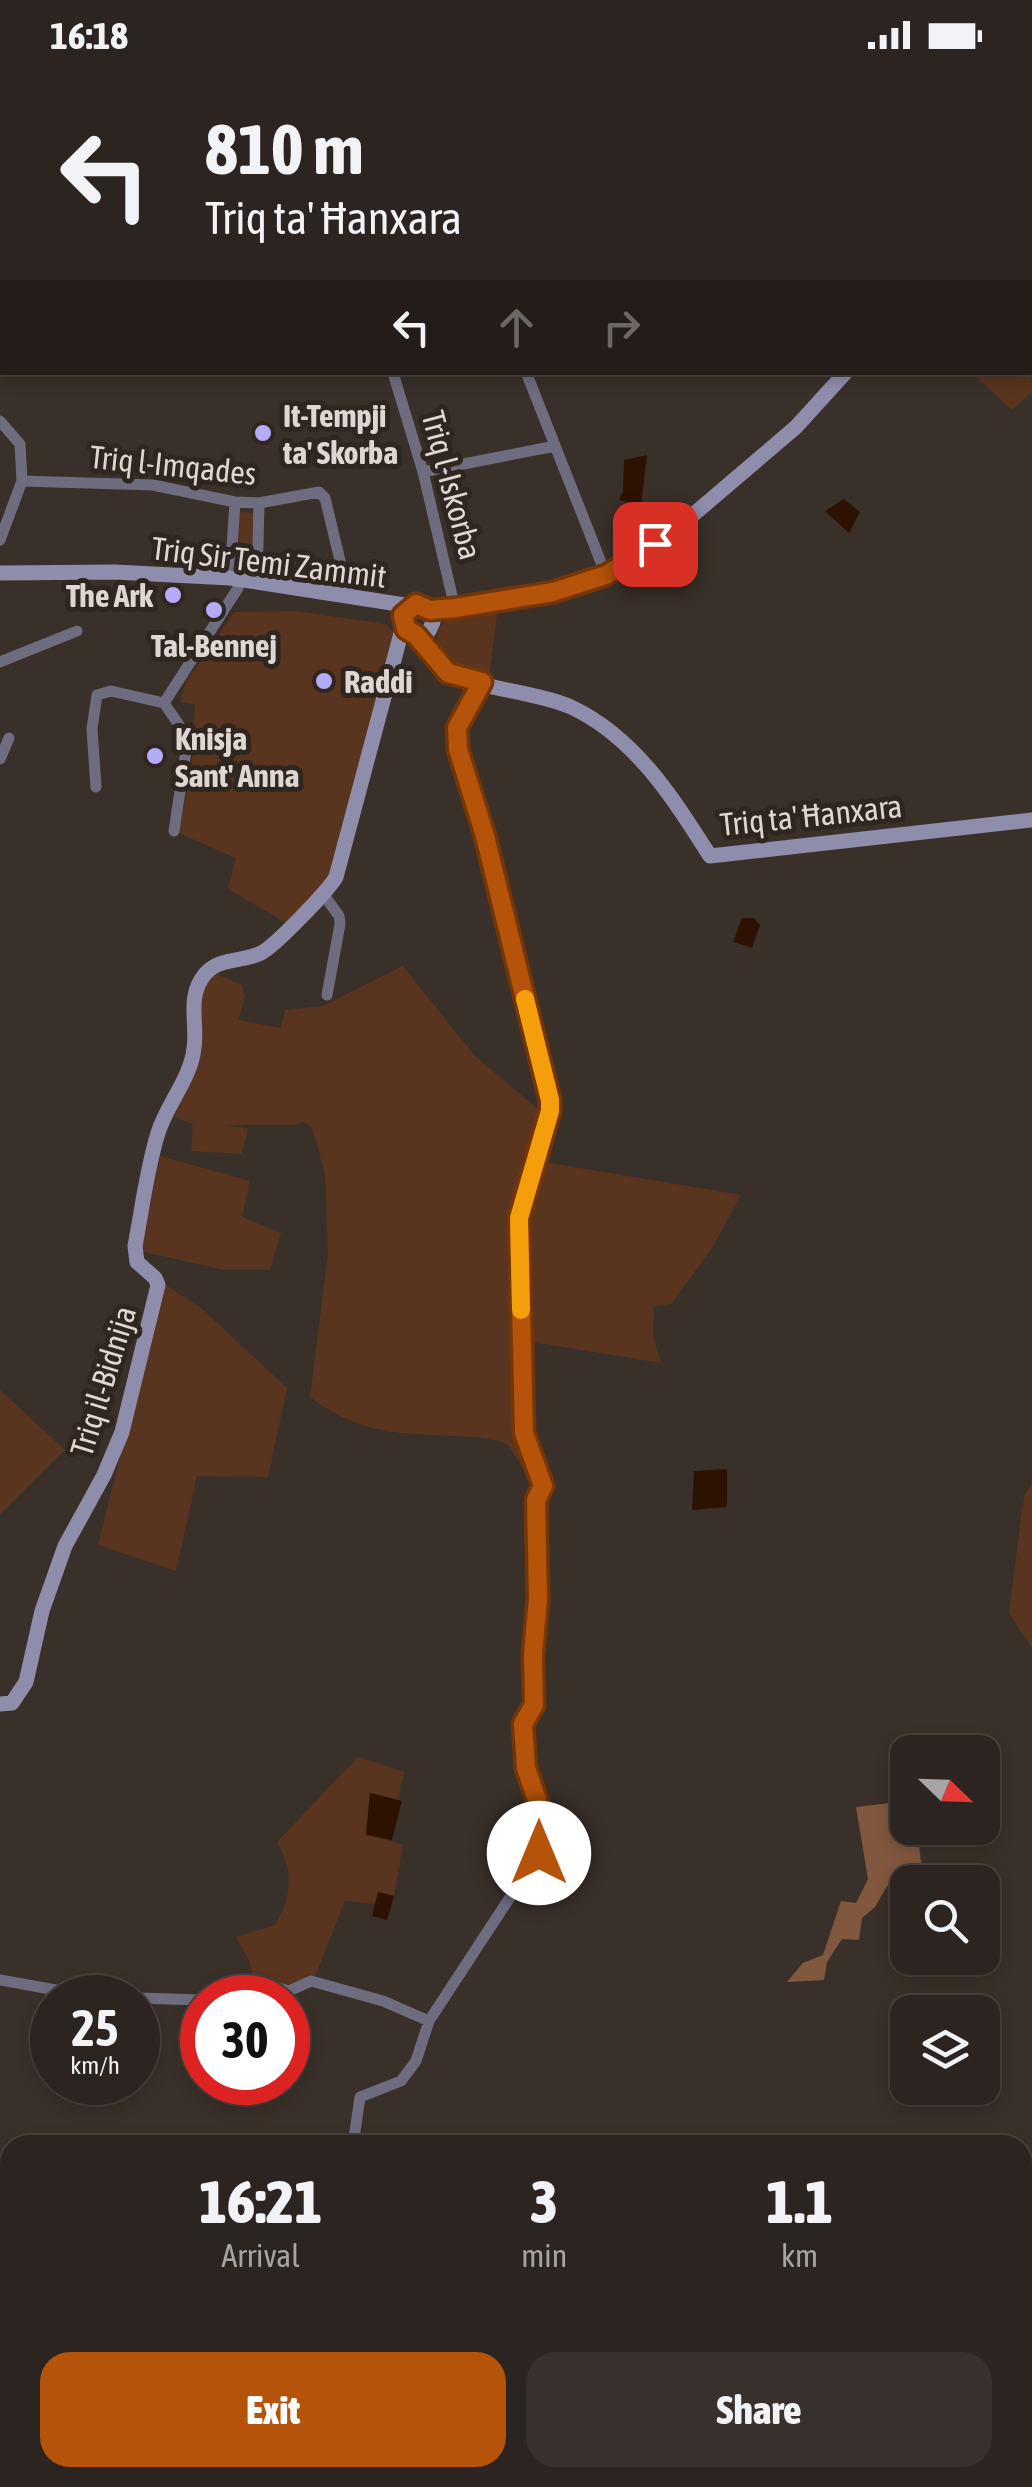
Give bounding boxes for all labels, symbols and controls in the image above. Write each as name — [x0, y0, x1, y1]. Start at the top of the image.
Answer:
text: 16:18 — [50, 14, 128, 57]
text: 810 m — [205, 109, 364, 189]
icon: left — [40, 110, 170, 240]
text: Triq ta' Ħanxara — [205, 192, 462, 244]
icon: left — [384, 300, 439, 355]
icon: ahead — [489, 300, 544, 355]
icon: right — [594, 300, 649, 355]
place label: It-Tempji ta' Skorba — [282, 397, 398, 471]
street label: Triq l-Iskorba — [414, 407, 490, 563]
marker: It-Tempji ta' Skorba — [252, 422, 274, 444]
street label: Triq l-Imqades — [88, 438, 258, 492]
pin — [613, 502, 698, 587]
icon: arrive — [628, 517, 683, 572]
street label: Triq Sir Temi Zammit — [149, 529, 389, 595]
place label: The Ark — [66, 577, 154, 614]
marker: The Ark — [162, 584, 184, 606]
marker: Tal-Bennej — [203, 599, 225, 621]
place label: Tal-Bennej — [151, 627, 277, 664]
place label: Raddi — [344, 663, 413, 700]
marker: Raddi — [313, 670, 335, 692]
place label: Knisja Sant' Anna — [175, 720, 299, 794]
marker: Knisja Sant' Anna — [144, 745, 166, 767]
street label: Triq ta' Ħanxara — [718, 787, 904, 843]
street label: Triq il-Bidnija — [63, 1301, 143, 1461]
north arrow — [890, 1735, 1000, 1845]
map controls — [890, 1735, 1000, 2105]
position arrow — [487, 1801, 591, 1905]
button: search — [890, 1865, 1000, 1975]
speed limit sign: 30 — [180, 1975, 310, 2105]
button: layers — [890, 1995, 1000, 2105]
text: 25 — [71, 1999, 118, 2057]
text: km/h — [70, 2051, 120, 2079]
text: 16:21 — [199, 2167, 322, 2236]
text: 3 — [530, 2167, 558, 2236]
text: 1.1 — [766, 2167, 833, 2236]
text: Arrival — [222, 2237, 300, 2274]
text: min — [521, 2237, 567, 2274]
text: km — [781, 2237, 818, 2274]
button: Exit — [40, 2352, 506, 2467]
button: Share — [526, 2352, 992, 2467]

